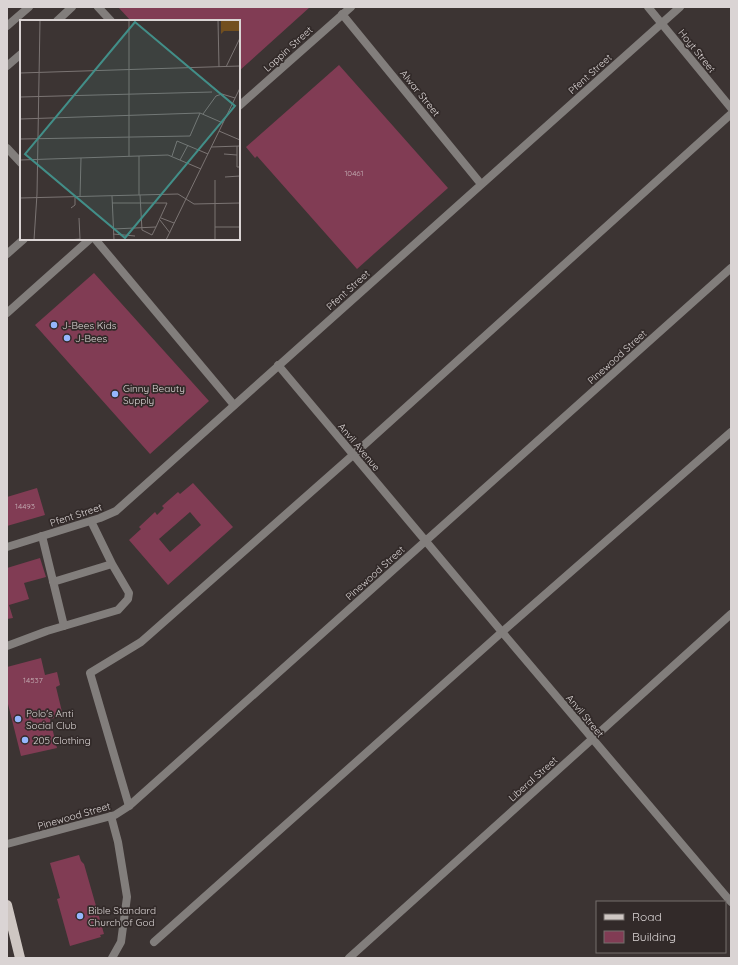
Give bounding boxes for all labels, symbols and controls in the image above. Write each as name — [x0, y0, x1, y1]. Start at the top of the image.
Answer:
inset map — [20, 20, 240, 240]
street label: Lappin Street — [261, 23, 316, 74]
street label: Hoyt Street — [675, 27, 719, 76]
street label: Pfent Street — [566, 51, 615, 97]
street label: Alwar Street — [397, 67, 443, 119]
house number: 10461 — [344, 168, 364, 178]
street label: Pfent Street — [324, 267, 373, 313]
place label: J-Bees Kids — [62, 319, 117, 332]
marker: J-Bees Kids — [49, 320, 59, 330]
street label: Pinewood Street — [585, 327, 650, 387]
place label: J-Bees — [75, 332, 107, 345]
marker: J-Bees — [62, 333, 72, 343]
place label: Ginny Beauty Supply — [123, 382, 185, 407]
marker: Ginny Beauty Supply — [110, 389, 120, 399]
street label: Anvil Avenue — [335, 420, 383, 474]
street label: Pfent Street — [48, 500, 104, 530]
house number: 14493 — [15, 501, 35, 511]
street label: Pinewood Street — [343, 543, 408, 603]
house number: 14537 — [23, 675, 43, 685]
street label: Anvil Street — [563, 692, 607, 741]
place label: Polo's Anti Social Club — [26, 707, 77, 732]
marker: Polo's Anti Social Club — [13, 714, 23, 724]
place label: 205 Clothing — [33, 734, 91, 747]
marker: 205 Clothing — [20, 735, 30, 745]
street label: Liberal Street — [506, 753, 561, 804]
street label: Pinewood Street — [36, 799, 113, 833]
legend — [596, 901, 726, 953]
place label: Bible Standard Church of God — [88, 904, 156, 929]
text: Road — [632, 909, 662, 924]
marker: Bible Standard Church of God — [75, 911, 85, 921]
text: Building — [632, 929, 676, 944]

